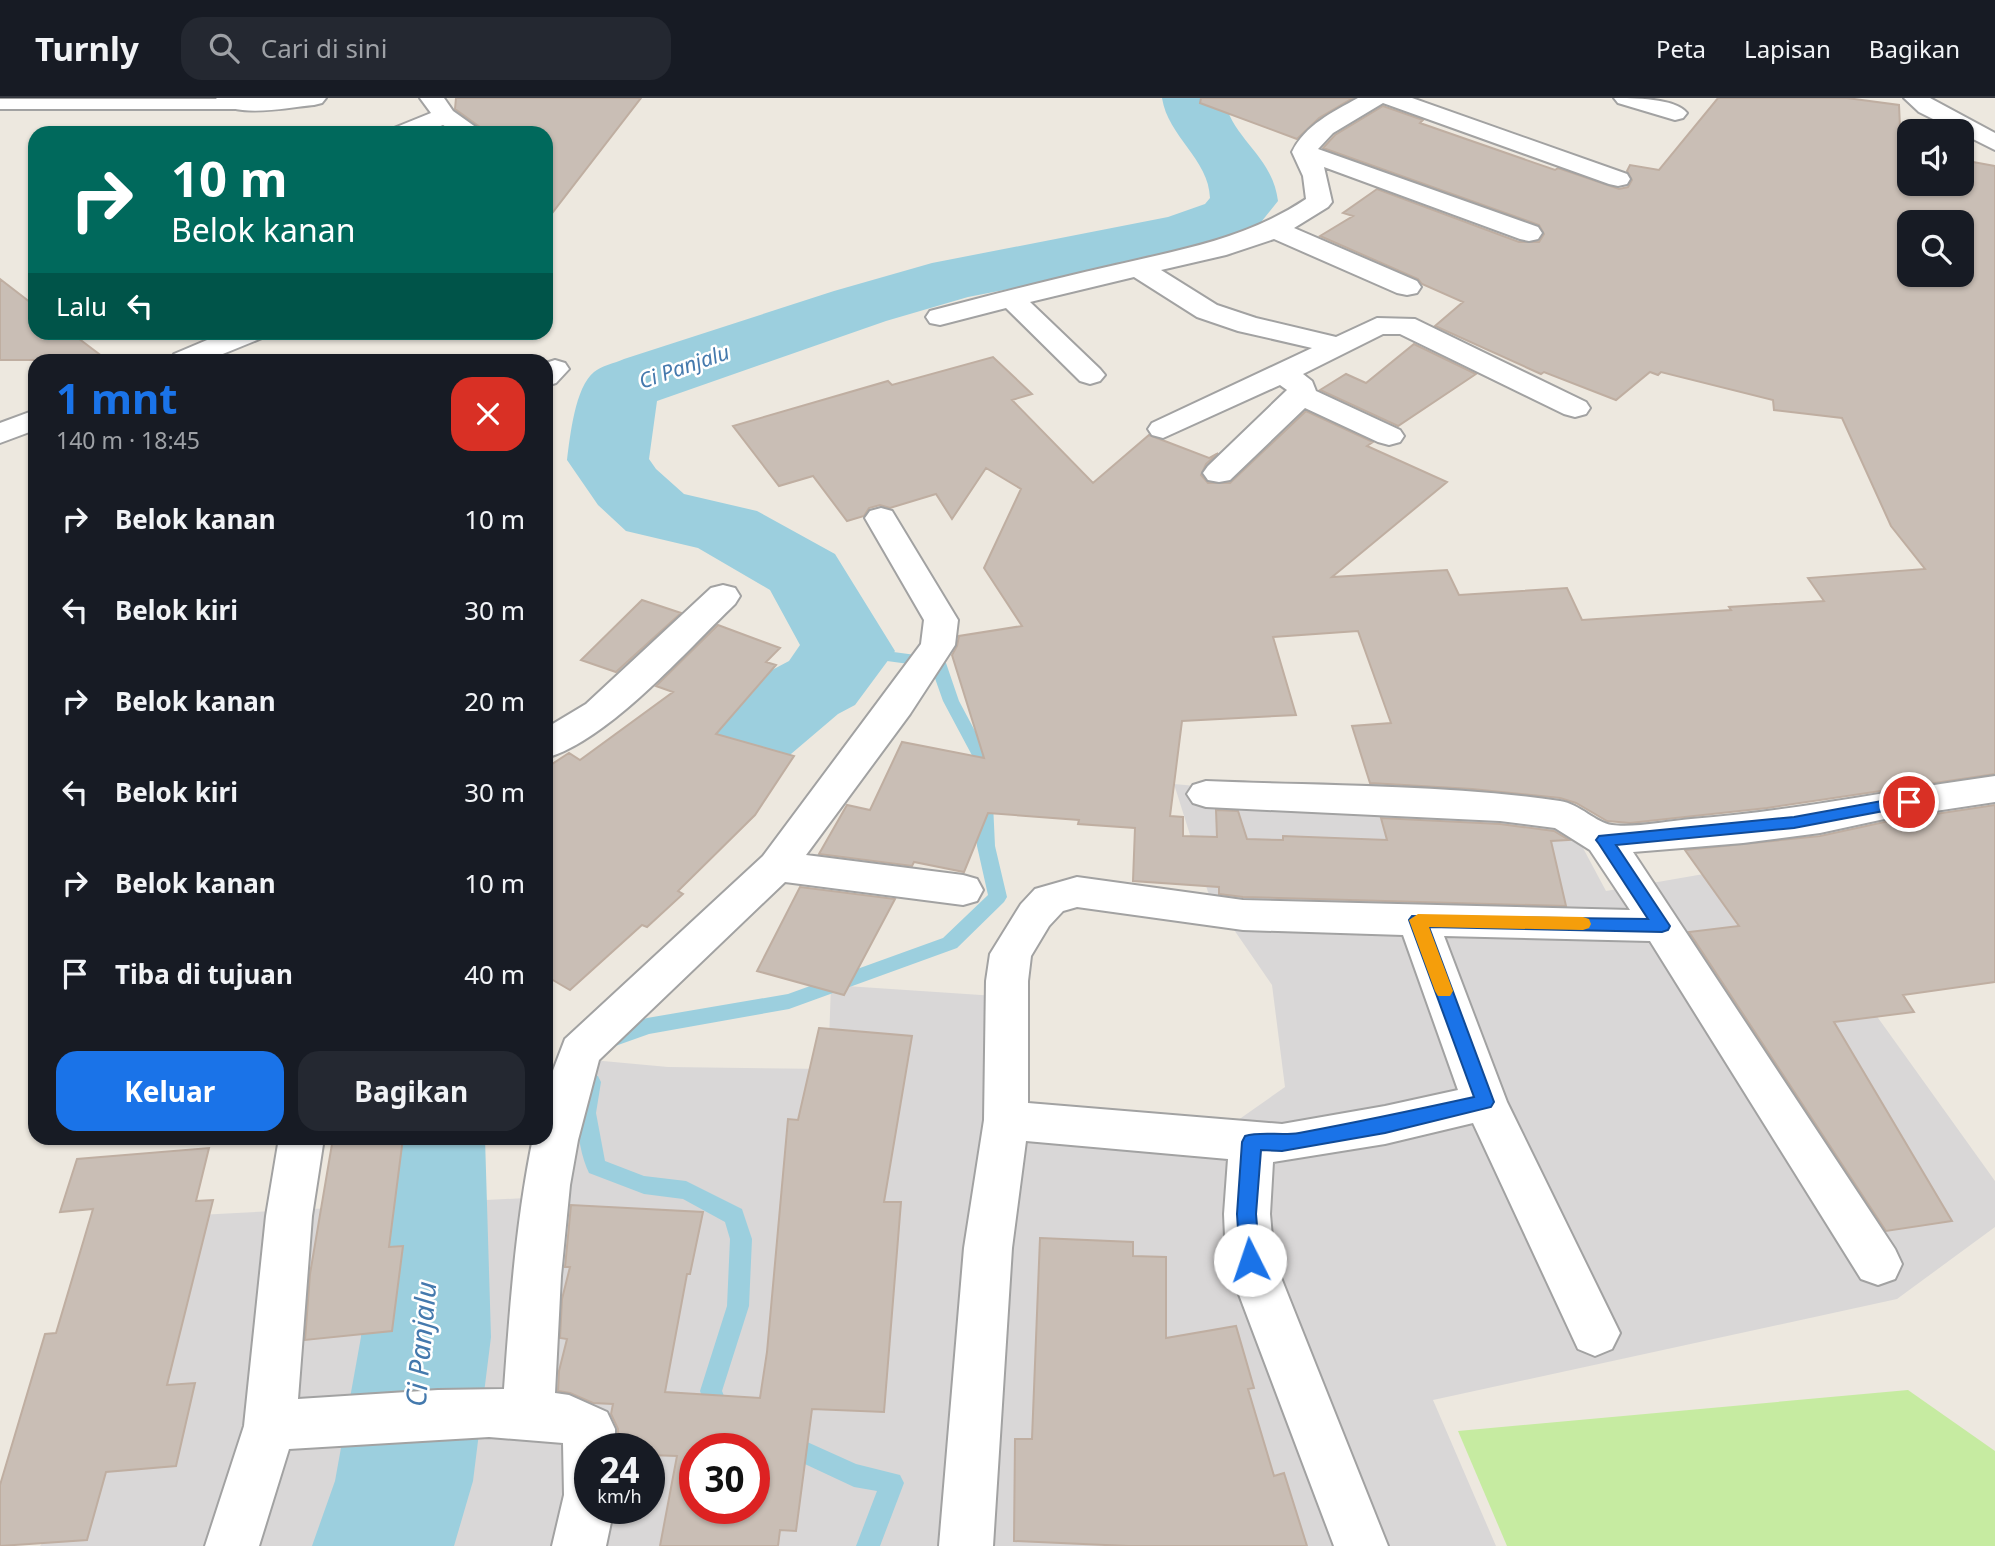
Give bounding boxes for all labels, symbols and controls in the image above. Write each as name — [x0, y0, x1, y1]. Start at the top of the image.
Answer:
search box — [181, 17, 671, 80]
text: Turnly — [35, 26, 139, 71]
icon: search — [205, 29, 243, 67]
text: Cari di sini — [261, 30, 387, 66]
text: Peta — [1656, 32, 1706, 65]
text: Lapisan — [1744, 32, 1831, 65]
text: Bagikan — [1869, 32, 1960, 65]
map controls — [1897, 119, 1974, 287]
button: sound — [1897, 119, 1974, 196]
text: 10 m — [171, 145, 288, 211]
icon: right — [56, 154, 147, 245]
text: Belok kanan — [171, 208, 355, 251]
button: search — [1897, 210, 1974, 287]
icon: left — [121, 287, 159, 325]
text: Lalu — [56, 288, 107, 324]
water label: Ci Panjalu — [635, 337, 733, 395]
text: 1 mnt — [56, 369, 177, 426]
button: close — [451, 377, 525, 451]
text: 140 m · 18:45 — [56, 424, 200, 456]
icon: right — [56, 500, 94, 538]
text: Belok kanan — [115, 501, 276, 537]
text: 10 m — [464, 501, 525, 537]
icon: left — [56, 591, 94, 629]
text: Belok kiri — [115, 592, 238, 628]
text: 30 m — [464, 592, 525, 628]
icon: right — [56, 682, 94, 720]
text: Belok kanan — [115, 683, 276, 719]
text: 20 m — [464, 683, 525, 719]
pin — [1879, 772, 1939, 832]
icon: left — [56, 773, 94, 811]
text: Belok kiri — [115, 774, 238, 810]
text: 30 m — [464, 774, 525, 810]
icon: arrive — [1890, 783, 1928, 821]
icon: right — [56, 864, 94, 902]
text: Belok kanan — [115, 865, 276, 901]
text: 10 m — [464, 865, 525, 901]
icon: arrive — [56, 955, 94, 993]
text: Tiba di tujuan — [115, 956, 293, 992]
text: 40 m — [464, 956, 525, 992]
button: Keluar — [56, 1051, 284, 1131]
button: Bagikan — [298, 1051, 525, 1131]
position arrow — [1213, 1223, 1287, 1297]
water label: Ci Panjalu — [396, 1280, 444, 1408]
speed limit sign: 30 — [679, 1433, 770, 1524]
text: 24 — [599, 1446, 640, 1493]
text: km/h — [597, 1484, 642, 1508]

